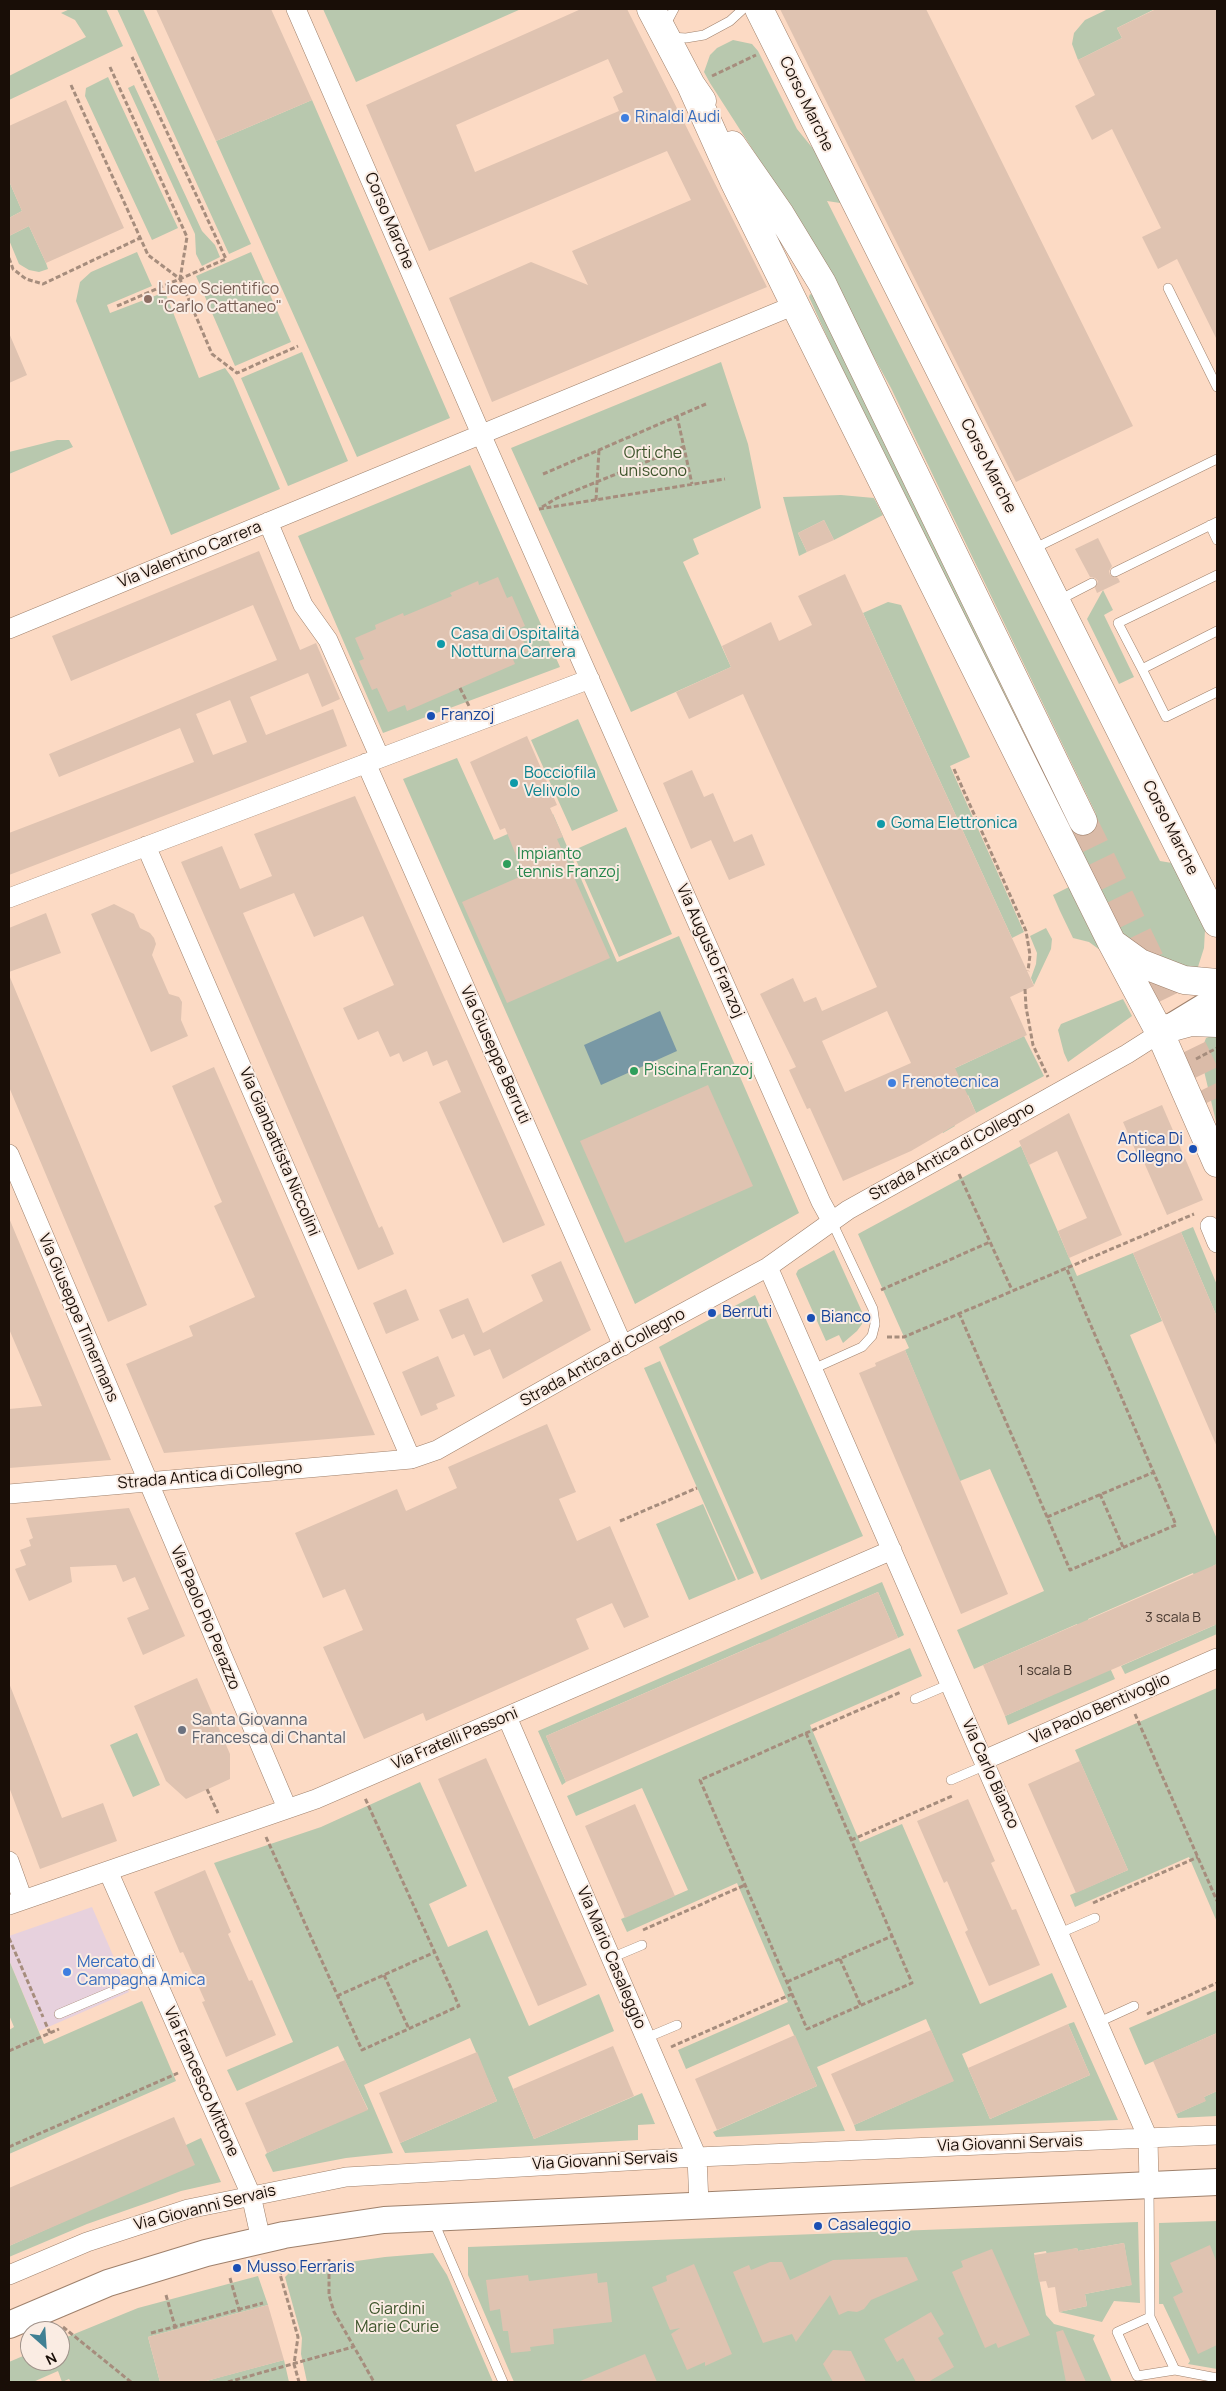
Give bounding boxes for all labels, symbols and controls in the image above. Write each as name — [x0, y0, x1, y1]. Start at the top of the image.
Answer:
street label: Corso Marche — [775, 53, 837, 155]
place label: Rinaldi Audi — [635, 108, 720, 128]
marker: Rinaldi Audi — [619, 112, 631, 124]
street label: Corso Marche — [360, 170, 418, 272]
place label: Liceo Scientifico "Carlo Cattaneo" — [158, 280, 282, 318]
marker: Liceo Scientifico "Carlo Cattaneo" — [142, 293, 154, 305]
street label: Corso Marche — [956, 416, 1020, 516]
park label: Orti che uniscono — [619, 444, 687, 482]
street label: Via Valentino Carrera — [115, 517, 265, 593]
place label: Casa di Ospitalità Notturna Carrera — [451, 625, 579, 663]
marker: Casa di Ospitalità Notturna Carrera — [435, 638, 447, 650]
place label: Franzoj — [441, 706, 494, 726]
marker: Franzoj — [425, 710, 437, 722]
place label: Bocciofila Velivolo — [524, 764, 596, 802]
marker: Bocciofila Velivolo — [508, 777, 520, 789]
street label: Corso Marche — [1138, 778, 1202, 878]
place label: Goma Elettronica — [891, 814, 1017, 834]
marker: Goma Elettronica — [875, 818, 887, 830]
place label: Impianto tennis Franzoj — [517, 845, 620, 883]
marker: Impianto tennis Franzoj — [501, 858, 513, 870]
street label: Via Augusto Franzoj — [672, 881, 748, 1021]
street label: Via Giuseppe Berruti — [456, 983, 534, 1127]
place label: Piscina Franzoj — [644, 1061, 753, 1081]
street label: Via Gianbattista Niccolini — [235, 1065, 323, 1239]
marker: Piscina Franzoj — [628, 1065, 640, 1077]
place label: Frenotecnica — [902, 1073, 999, 1093]
marker: Frenotecnica — [886, 1077, 898, 1089]
street label: Strada Antica di Collegno — [866, 1099, 1038, 1205]
place label: Antica Di Collegno — [1117, 1130, 1183, 1168]
marker: Antica Di Collegno — [1187, 1143, 1199, 1155]
street label: Via Giuseppe Timermans — [34, 1231, 122, 1405]
place label: Berruti — [722, 1303, 772, 1323]
street label: Strada Antica di Collegno — [517, 1305, 689, 1411]
marker: Berruti — [706, 1307, 718, 1319]
place label: Bianco — [821, 1308, 871, 1328]
marker: Bianco — [805, 1312, 817, 1324]
street label: Strada Antica di Collegno — [117, 1458, 303, 1494]
street label: Via Paolo Pio Perazzo — [166, 1543, 244, 1693]
house number: 3 scala B — [1145, 1610, 1201, 1626]
house number: 1 scala B — [1018, 1663, 1072, 1679]
street label: Via Paolo Bentivoglio — [1027, 1669, 1173, 1749]
street label: Via Fratelli Passoni — [389, 1704, 521, 1774]
place label: Santa Giovanna Francesca di Chantal — [192, 1711, 346, 1749]
street label: Via Carlo Bianco — [957, 1716, 1023, 1832]
marker: Santa Giovanna Francesca di Chantal — [176, 1724, 188, 1736]
street label: Via Mario Casaleggio — [572, 1884, 650, 2032]
place label: Mercato di Campagna Amica — [77, 1953, 205, 1991]
marker: Mercato di Campagna Amica — [61, 1966, 73, 1978]
street label: Via Francesco Mittone — [159, 2004, 243, 2160]
street label: Via Giovanni Servais — [937, 2132, 1083, 2156]
street label: Via Giovanni Servais — [532, 2148, 678, 2174]
street label: Via Giovanni Servais — [132, 2181, 278, 2235]
place label: Casaleggio — [828, 2216, 911, 2236]
marker: Casaleggio — [812, 2220, 824, 2232]
place label: Musso Ferraris — [247, 2258, 355, 2278]
marker: Musso Ferraris — [231, 2262, 243, 2274]
park label: Giardini Marie Curie — [355, 2300, 439, 2338]
north arrow — [20, 2321, 70, 2371]
text: N — [43, 2348, 60, 2370]

